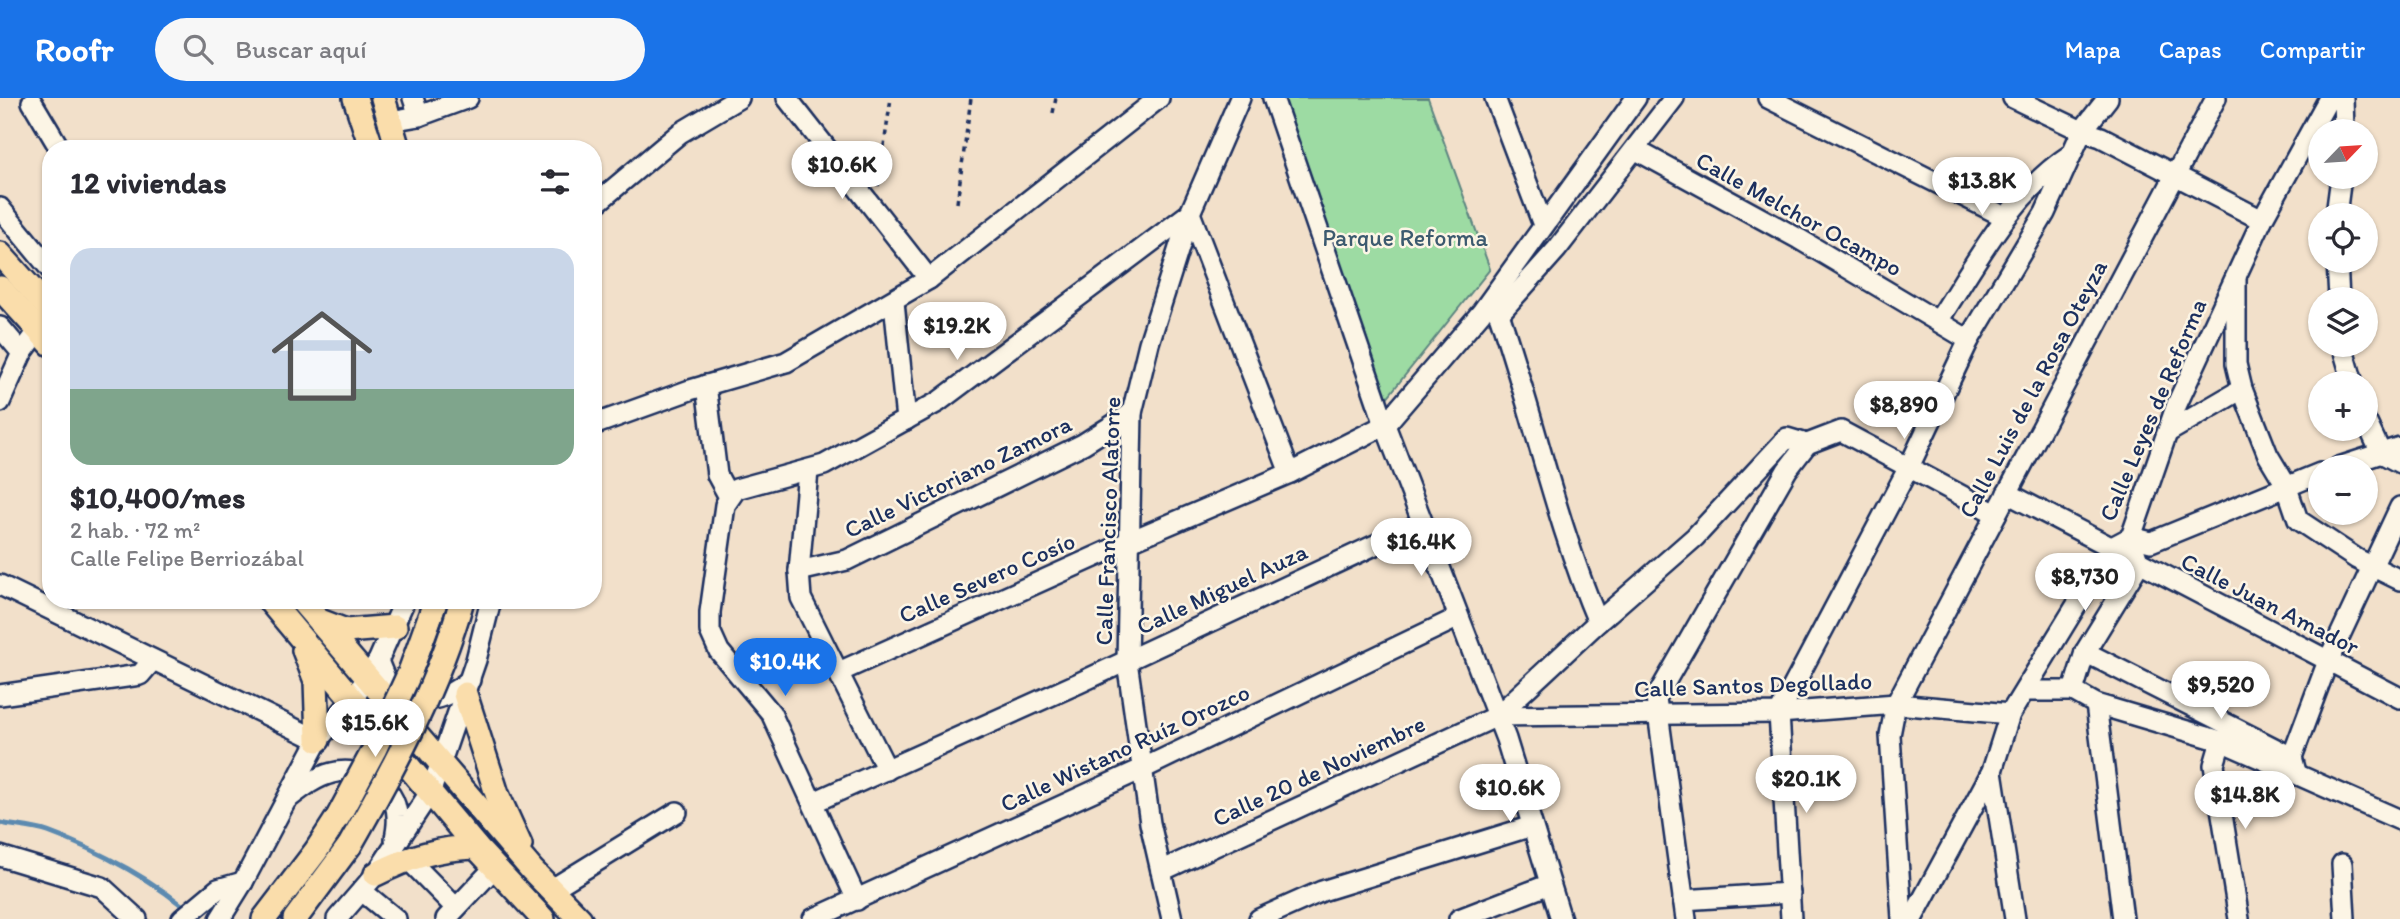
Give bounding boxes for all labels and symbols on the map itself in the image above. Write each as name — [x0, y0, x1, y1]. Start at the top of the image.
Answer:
north arrow — [2308, 119, 2378, 189]
pin: $10.6K — [785, 141, 899, 201]
street label: Calle Melchor Ocampo — [1691, 145, 1907, 282]
pin: $13.8K — [1925, 158, 2039, 217]
park label: Parque Reforma — [1322, 223, 1488, 252]
street label: Calle Luis de la Rosa Oteyza — [1952, 254, 2113, 523]
street label: Calle Leyes de Reforma — [2093, 294, 2213, 525]
pin: $19.2K — [900, 302, 1014, 362]
pin: $8,890 — [1847, 382, 1961, 441]
street label: Calle Francisco Alatorre — [1089, 396, 1126, 646]
street label: Calle Victoriano Zamora — [839, 409, 1077, 544]
pin: $16.4K — [1364, 518, 1478, 578]
street label: Calle Severo Cosío — [894, 526, 1079, 629]
street label: Calle Miguel Auza — [1132, 536, 1312, 641]
street label: Calle Juan Amador — [2176, 546, 2365, 661]
pin: $8,730 — [2028, 554, 2142, 613]
pin: $10.4K — [728, 638, 842, 698]
pin: $9,520 — [2164, 662, 2278, 721]
street label: Calle Santos Degollado — [1633, 666, 1873, 703]
street label: Calle Wistano Ruíz Orozco — [996, 677, 1254, 818]
pin: $15.6K — [318, 700, 432, 759]
street label: Calle 20 de Noviembre — [1208, 709, 1430, 833]
pin: $20.1K — [1749, 756, 1863, 815]
pin: $10.6K — [1453, 764, 1567, 824]
pin: $14.8K — [2188, 772, 2302, 831]

